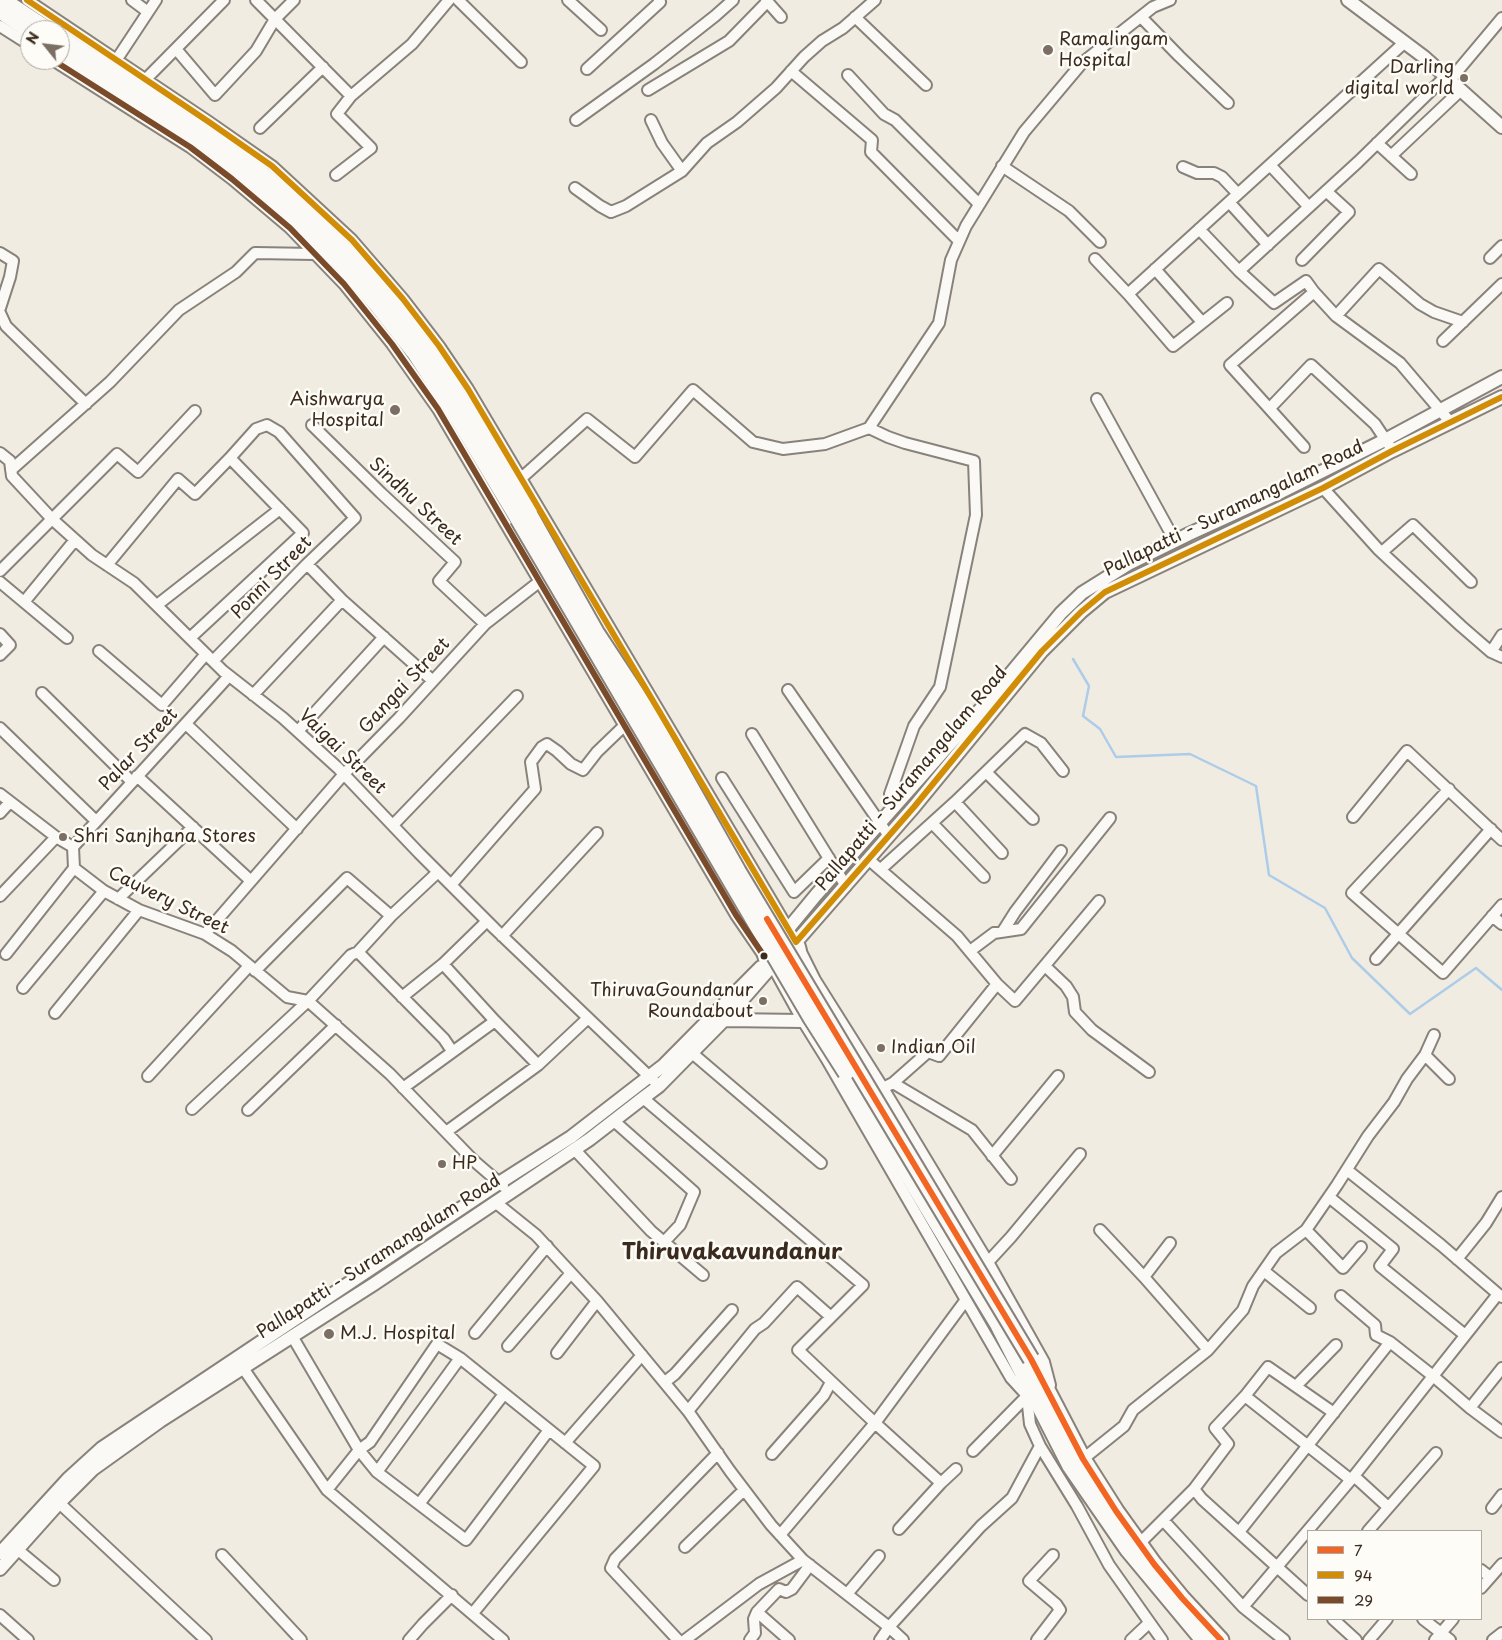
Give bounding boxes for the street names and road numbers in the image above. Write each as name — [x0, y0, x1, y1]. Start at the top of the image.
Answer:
street label: Pallapatti - Suramangalam Road — [1101, 437, 1367, 581]
street label: Sindhu Street — [364, 453, 466, 551]
street label: Ponni Street — [227, 532, 317, 624]
street label: Gangai Street — [355, 634, 455, 738]
street label: Pallapatti - Suramangalam Road — [812, 662, 1012, 896]
street label: Palar Street — [95, 704, 183, 796]
street label: Vaigai Street — [294, 705, 390, 799]
street label: Cauvery Street — [104, 862, 232, 940]
street label: Pallapatti - Suramangalam Road — [253, 1170, 505, 1344]

